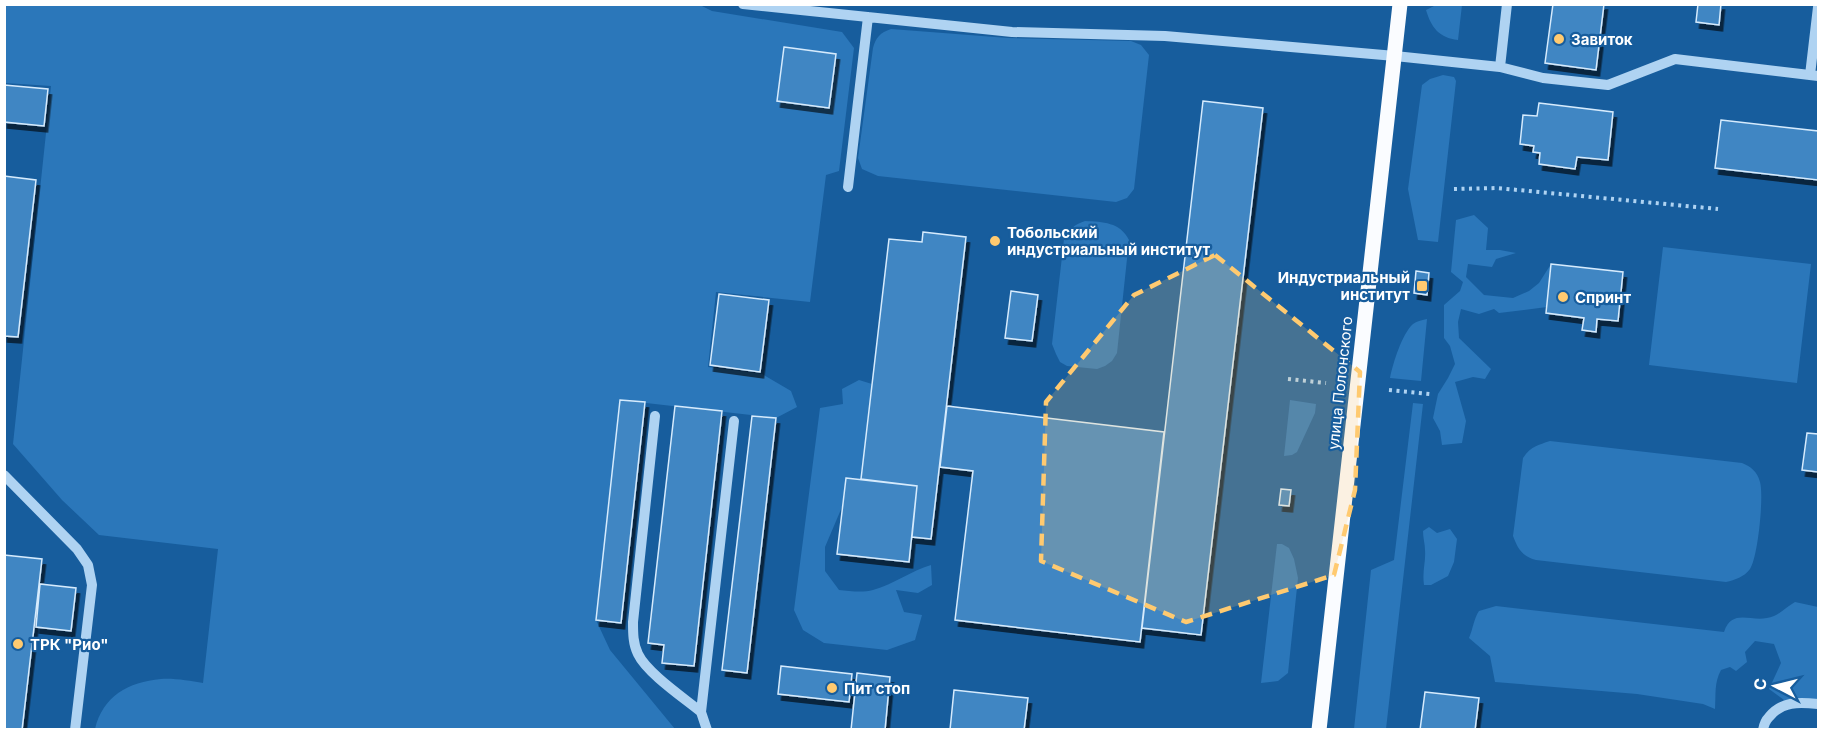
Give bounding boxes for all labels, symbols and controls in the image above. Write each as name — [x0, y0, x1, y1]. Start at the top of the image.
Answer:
place label: Завиток — [1571, 30, 1633, 49]
marker: Завиток — [1552, 32, 1566, 46]
place label: Тобольский индустриальный институт — [1007, 223, 1211, 259]
marker: Тобольский индустриальный институт — [988, 234, 1002, 248]
place label: Индустриальный институт — [1278, 268, 1410, 304]
marker: Индустриальный институт — [1415, 279, 1429, 293]
place label: Спринт — [1575, 288, 1631, 307]
marker: Спринт — [1556, 290, 1570, 304]
street label: улица Полонского — [1324, 315, 1356, 451]
place label: ТРК "Рио" — [30, 635, 109, 654]
marker: ТРК "Рио" — [11, 637, 25, 651]
north arrow — [1745, 656, 1805, 716]
text: С — [1749, 677, 1771, 691]
place label: Пит стоп — [844, 679, 910, 698]
marker: Пит стоп — [825, 681, 839, 695]

